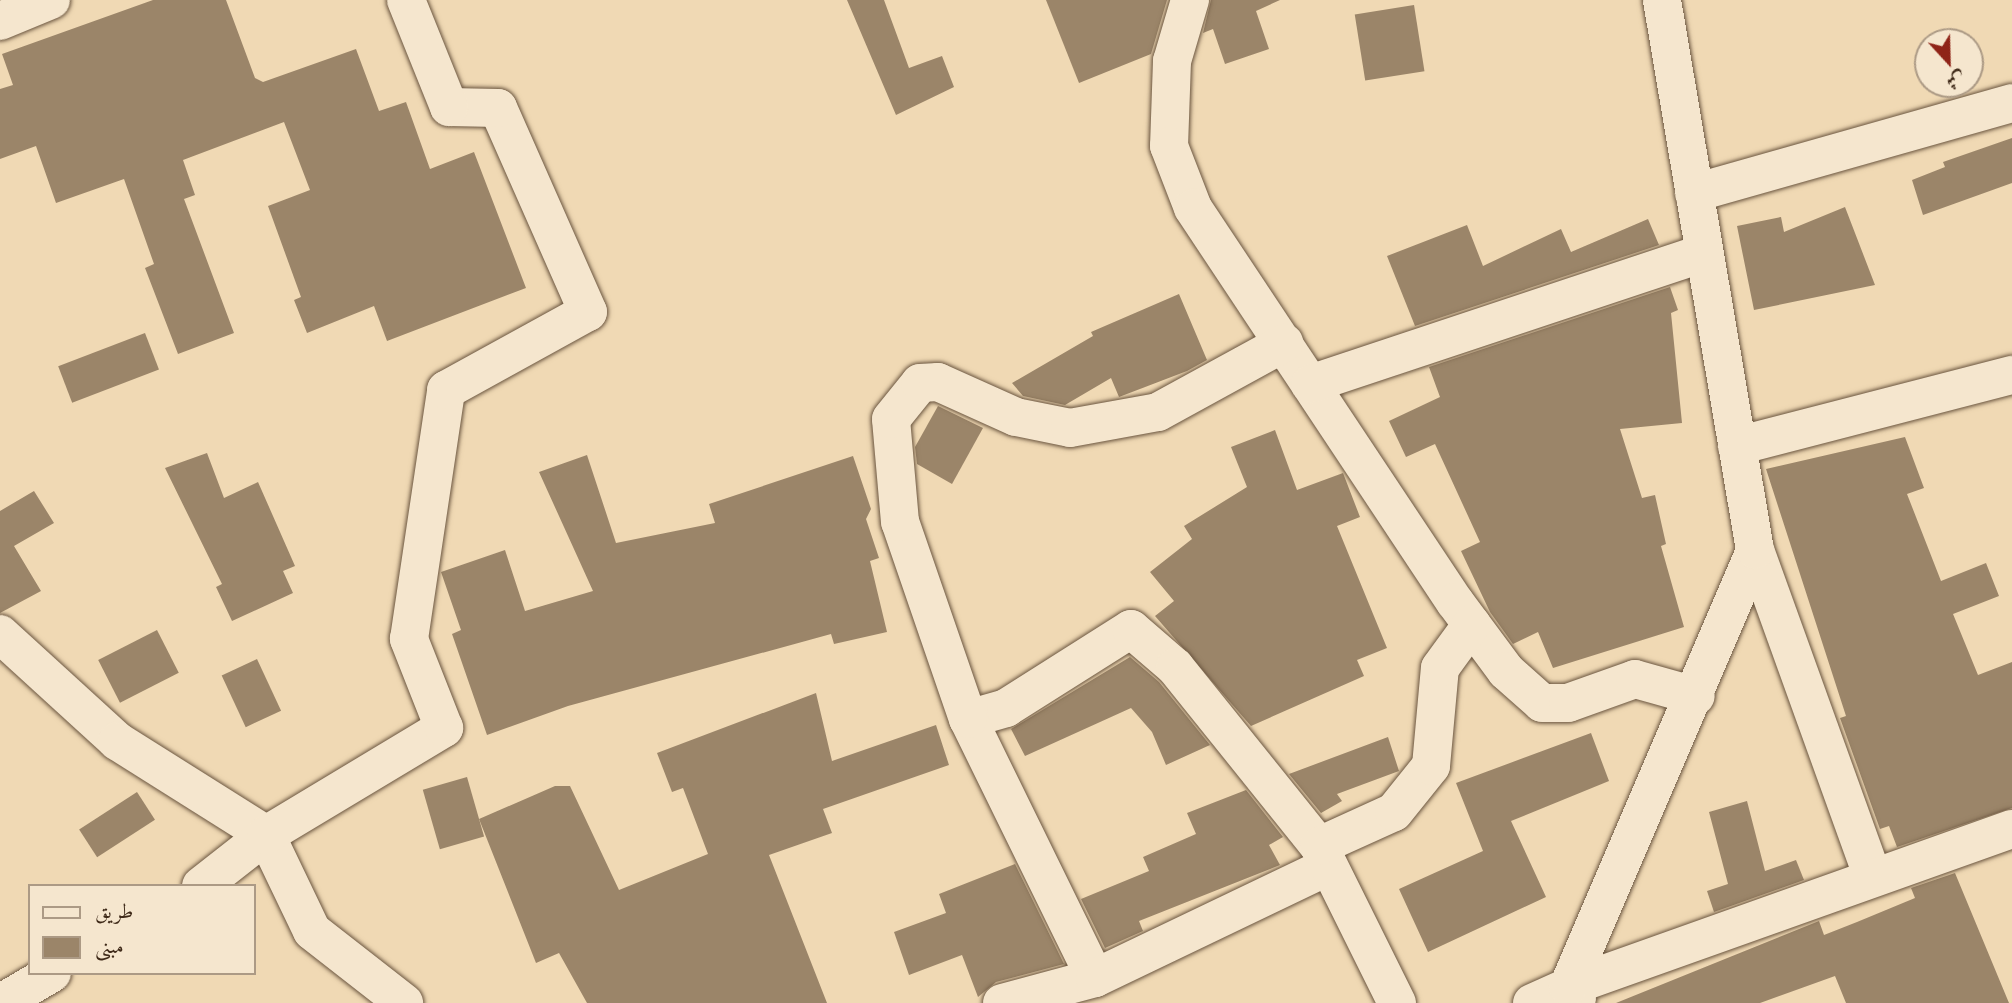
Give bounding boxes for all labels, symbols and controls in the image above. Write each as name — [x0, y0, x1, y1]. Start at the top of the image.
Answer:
north arrow — [1914, 28, 1984, 98]
text: ش — [1943, 65, 1970, 96]
legend — [28, 884, 256, 975]
text: طريق — [95, 897, 133, 926]
text: مبنى — [95, 932, 124, 961]

